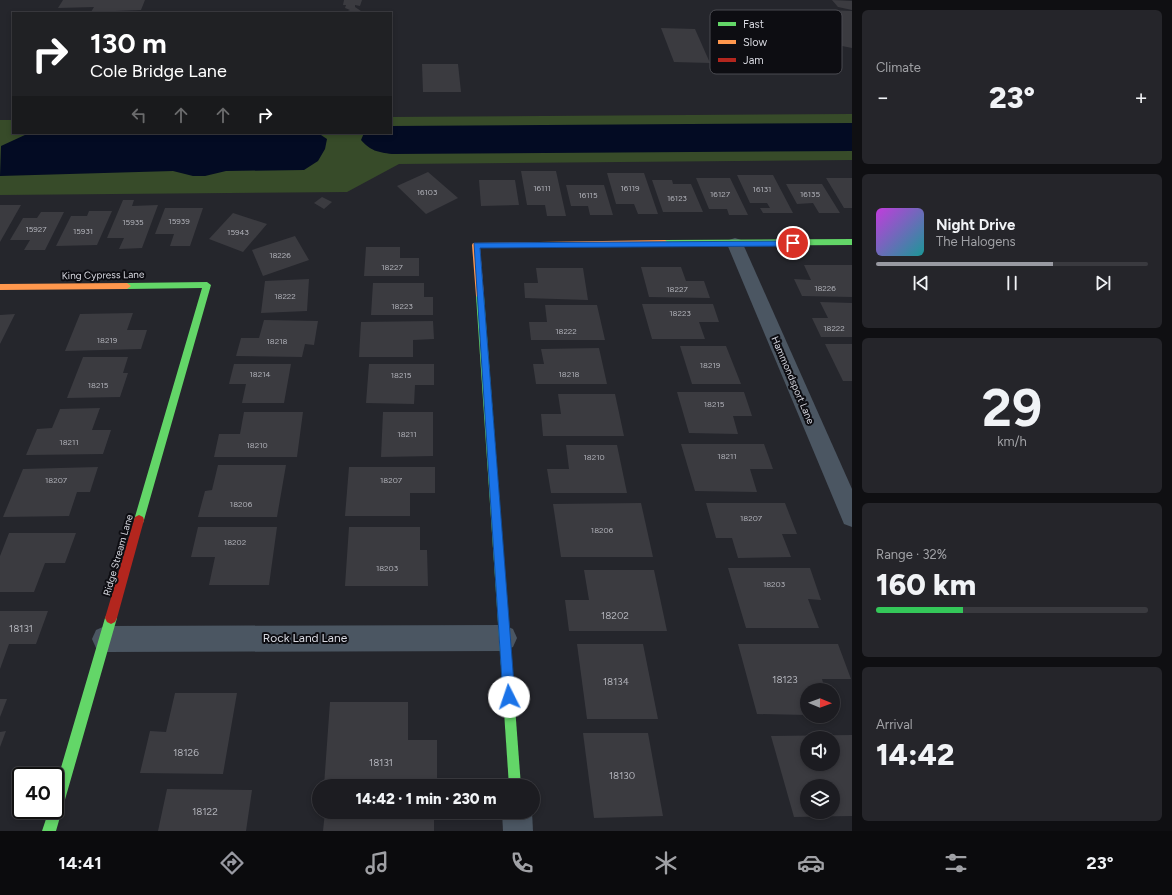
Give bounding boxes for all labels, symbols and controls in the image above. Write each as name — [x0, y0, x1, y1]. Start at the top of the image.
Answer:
legend — [710, 10, 842, 74]
text: Fast — [743, 18, 764, 31]
text: 130 m — [90, 26, 167, 60]
icon: right — [24, 28, 76, 80]
text: Slow — [743, 36, 767, 49]
text: Jam — [743, 54, 764, 67]
text: Cole Bridge Lane — [90, 60, 227, 82]
text: Climate — [876, 60, 921, 75]
text: 23° — [989, 79, 1035, 116]
text: − — [876, 84, 890, 111]
text: + — [1134, 84, 1148, 111]
icon: left — [128, 104, 150, 126]
icon: ahead — [170, 104, 192, 126]
icon: ahead — [212, 104, 234, 126]
icon: right — [254, 104, 276, 126]
house number: 16111 — [533, 183, 551, 193]
house number: 16119 — [621, 183, 640, 193]
house number: 16131 — [753, 184, 771, 194]
house number: 16103 — [417, 187, 437, 197]
house number: 16127 — [710, 189, 731, 199]
house number: 16135 — [800, 189, 820, 199]
house number: 16115 — [578, 190, 598, 200]
house number: 16123 — [667, 193, 687, 203]
house number: 15939 — [168, 216, 190, 226]
text: Night Drive — [936, 216, 1015, 234]
house number: 15935 — [122, 217, 144, 227]
house number: 15927 — [25, 224, 47, 234]
house number: 15931 — [73, 226, 93, 236]
pin — [776, 226, 810, 260]
house number: 15943 — [227, 227, 249, 237]
icon: arrive — [782, 232, 804, 254]
text: The Halogens — [936, 234, 1016, 249]
house number: 18226 — [269, 250, 291, 260]
house number: 18227 — [381, 262, 403, 272]
street label: King Cypress Lane — [62, 268, 145, 282]
icon: previous — [910, 272, 932, 294]
icon: pause — [1001, 272, 1023, 294]
icon: next — [1092, 272, 1114, 294]
house number: 18226 — [814, 283, 836, 293]
house number: 18227 — [666, 284, 688, 294]
house number: 18222 — [274, 291, 296, 301]
house number: 18223 — [391, 301, 413, 311]
house number: 18223 — [669, 308, 691, 318]
house number: 18222 — [823, 323, 845, 333]
house number: 18222 — [555, 326, 577, 336]
street label: Hammondsport Lane — [769, 334, 818, 426]
house number: 18219 — [97, 335, 118, 345]
house number: 18218 — [267, 336, 288, 346]
house number: 18219 — [700, 360, 721, 370]
house number: 18214 — [250, 369, 271, 379]
house number: 18218 — [559, 369, 580, 379]
house number: 18215 — [391, 370, 412, 380]
text: 29 — [982, 377, 1042, 439]
house number: 18215 — [88, 380, 109, 390]
house number: 18215 — [704, 399, 725, 409]
house number: 18211 — [397, 429, 417, 439]
text: km/h — [997, 434, 1027, 449]
house number: 18211 — [59, 437, 79, 447]
house number: 18210 — [246, 440, 268, 450]
house number: 18211 — [717, 451, 737, 461]
house number: 18210 — [583, 452, 605, 462]
house number: 18207 — [45, 475, 68, 485]
house number: 18207 — [380, 475, 403, 485]
house number: 18206 — [230, 499, 253, 509]
street label: Ridge Stream Lane — [100, 512, 136, 597]
house number: 18207 — [740, 513, 763, 523]
house number: 18206 — [591, 525, 614, 535]
house number: 18202 — [224, 537, 246, 547]
text: Range · 32% — [876, 547, 947, 562]
house number: 18203 — [376, 563, 398, 573]
text: 160 km — [876, 566, 976, 603]
house number: 18203 — [763, 579, 785, 589]
house number: 18202 — [601, 609, 629, 622]
house number: 18131 — [9, 622, 33, 635]
street label: Rock Land Lane — [263, 631, 348, 645]
house number: 18123 — [772, 673, 798, 686]
house number: 18134 — [603, 675, 629, 688]
position arrow — [488, 676, 530, 718]
north arrow — [800, 683, 840, 723]
map controls — [800, 683, 840, 819]
text: Arrival — [876, 717, 913, 732]
button: sound — [800, 731, 840, 771]
text: 14:42 — [876, 736, 954, 773]
house number: 18126 — [173, 746, 199, 759]
house number: 18131 — [369, 756, 393, 769]
speed limit sign: 40 — [12, 767, 64, 819]
house number: 18130 — [609, 769, 635, 782]
button: layers — [800, 779, 840, 819]
text: 14:42 · 1 min · 230 m — [356, 790, 496, 808]
house number: 18122 — [192, 805, 218, 818]
icon: directions — [218, 849, 246, 877]
icon: music — [363, 849, 391, 877]
icon: phone — [508, 849, 536, 877]
icon: climate — [652, 849, 680, 877]
icon: car — [797, 849, 825, 877]
icon: filters — [942, 849, 970, 877]
text: 14:41 — [58, 852, 102, 874]
text: 23° — [1086, 852, 1114, 874]

